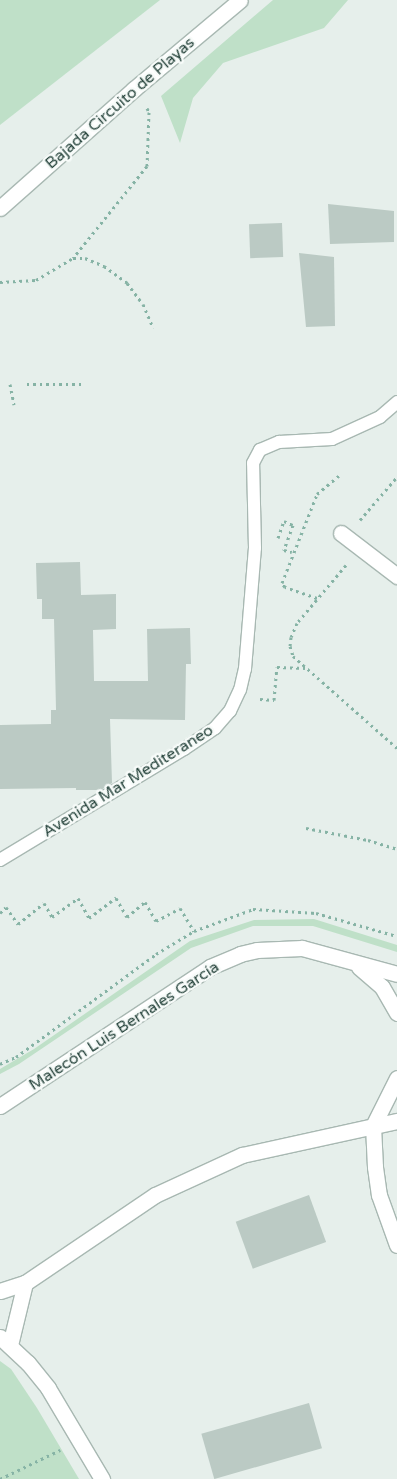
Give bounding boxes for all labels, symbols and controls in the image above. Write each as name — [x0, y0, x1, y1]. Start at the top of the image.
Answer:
street label: Bajada Circuito de Playas — [41, 33, 199, 173]
street label: Avenida Mar Mediteraneo — [39, 721, 217, 841]
street label: Malecón Luis Bernales García — [25, 957, 223, 1095]

